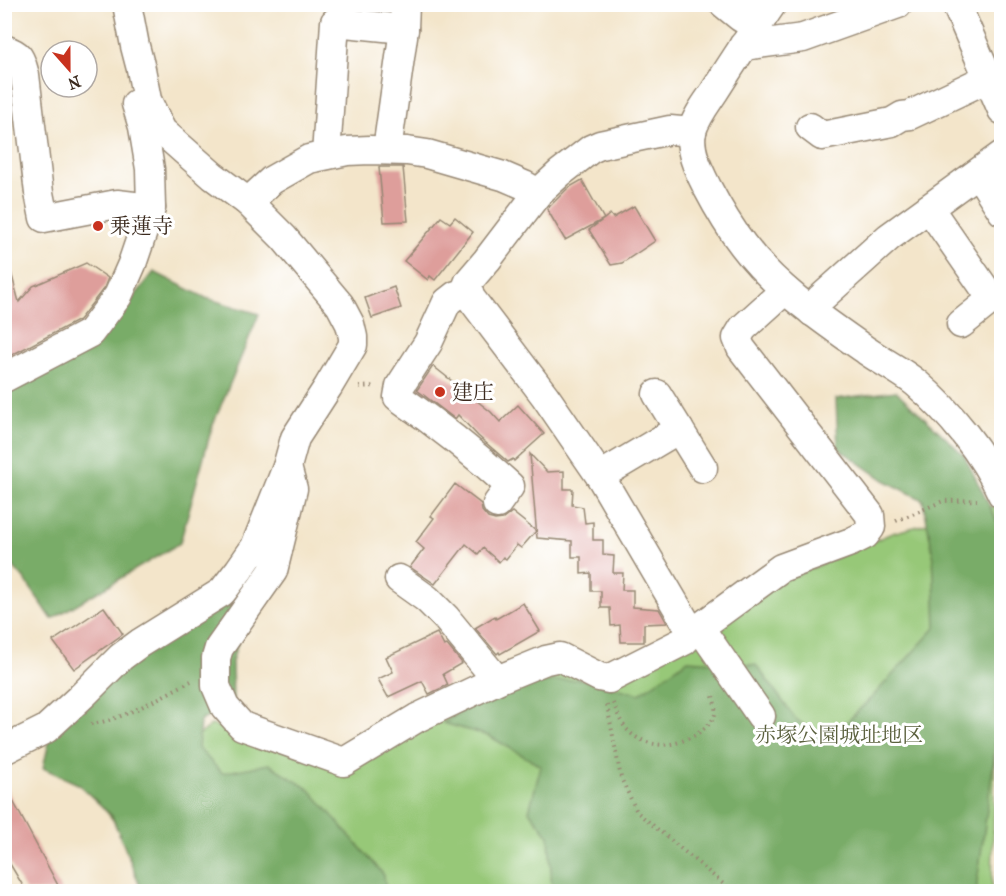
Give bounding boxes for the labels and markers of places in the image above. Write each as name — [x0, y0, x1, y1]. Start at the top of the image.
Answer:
place label: 乗蓮寺 — [110, 214, 173, 238]
marker: 乗蓮寺 — [91, 219, 105, 233]
place label: 建庄 — [452, 380, 494, 404]
marker: 建庄 — [433, 385, 447, 399]

